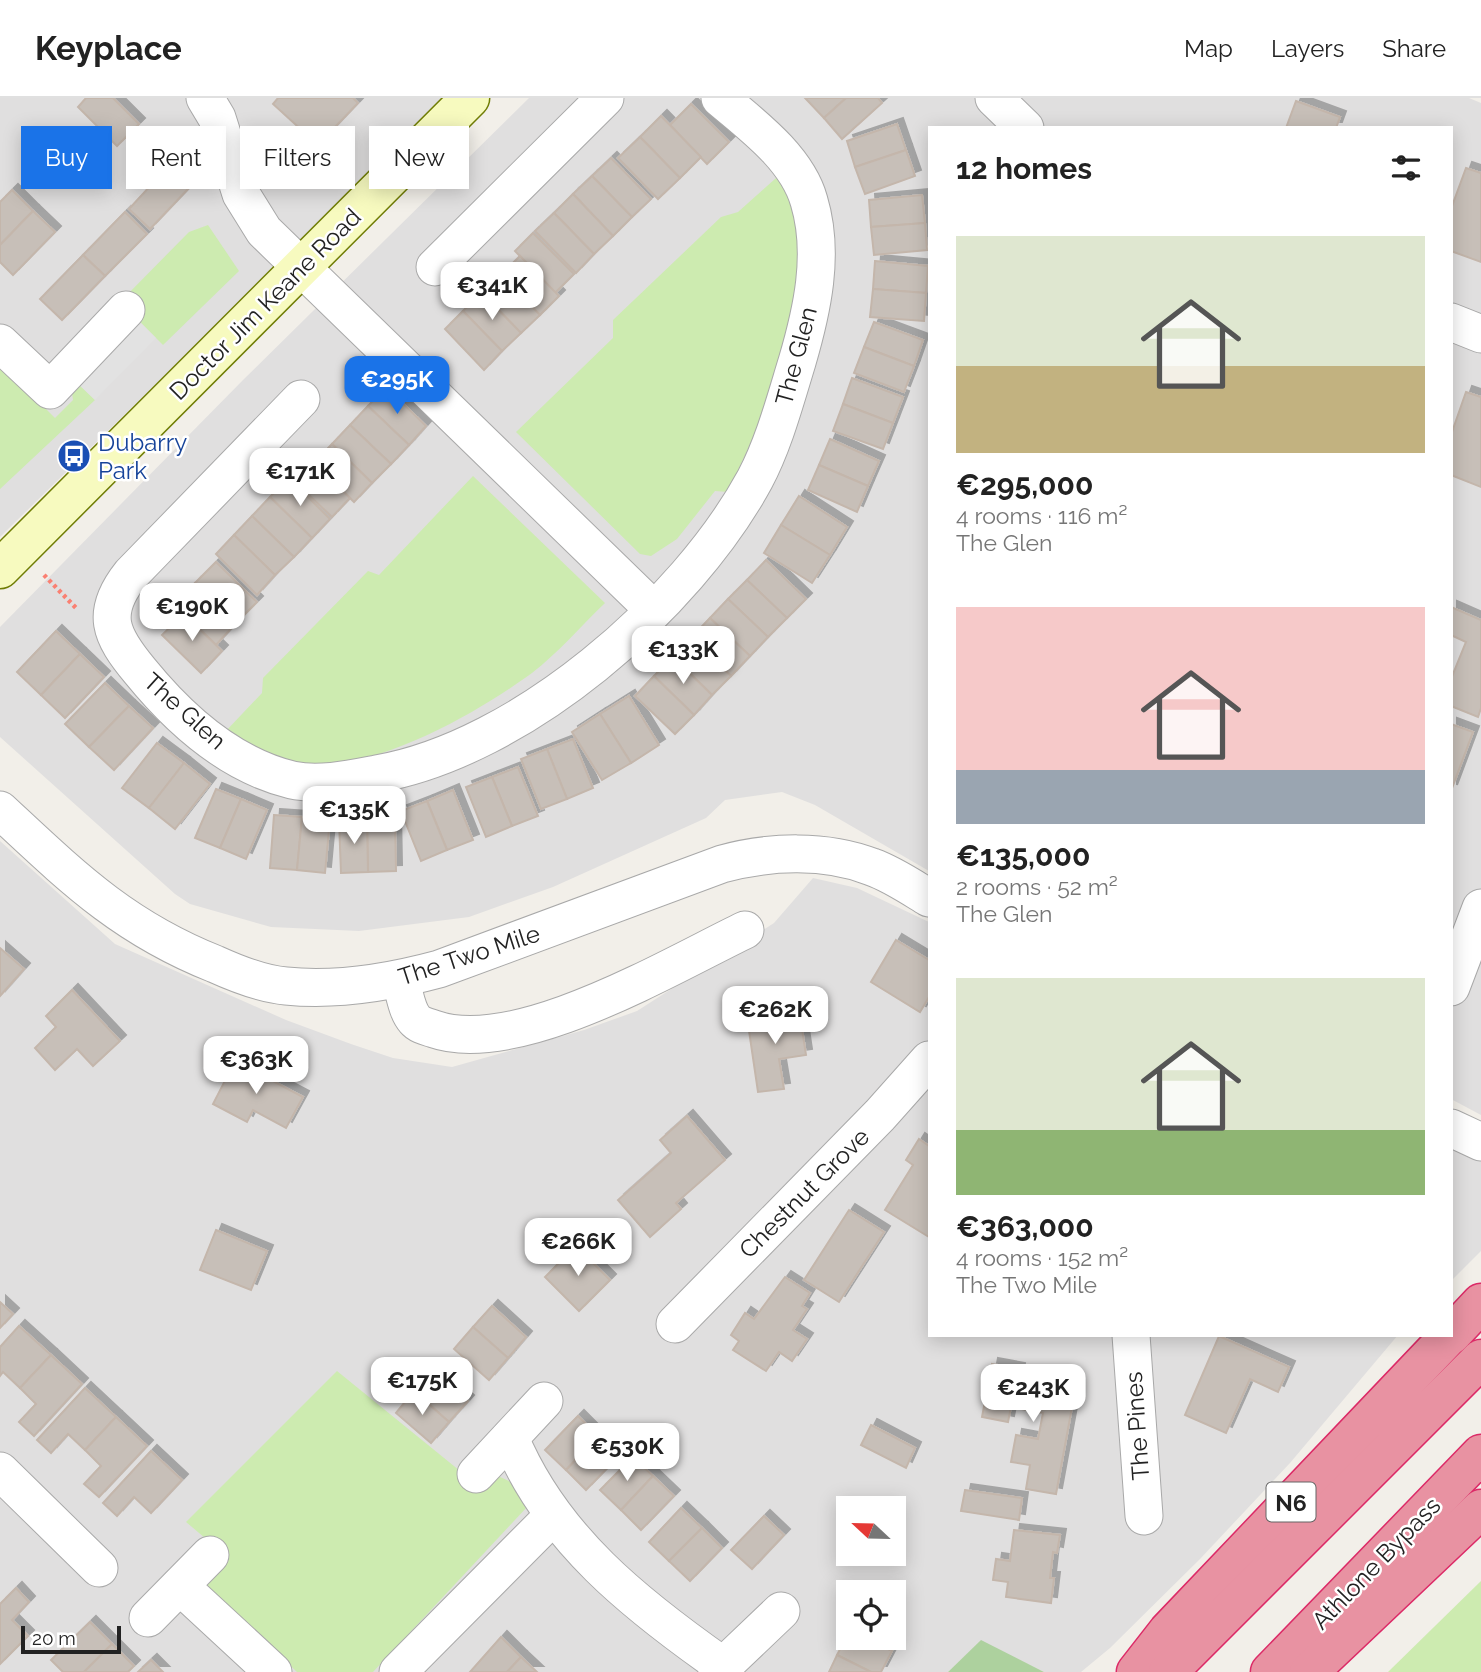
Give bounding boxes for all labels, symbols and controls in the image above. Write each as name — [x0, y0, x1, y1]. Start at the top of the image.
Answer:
text: Keyplace — [35, 29, 182, 68]
text: Map — [1184, 34, 1233, 63]
text: Layers — [1271, 34, 1344, 63]
text: Share — [1382, 34, 1446, 63]
chip: Buy — [21, 126, 112, 189]
chip: Rent — [126, 126, 226, 189]
chip: Filters — [240, 126, 355, 189]
chip: New — [369, 126, 469, 189]
icon: filters — [1387, 149, 1425, 187]
text: 12 homes — [956, 151, 1092, 186]
street label: Doctor Jim Keane Road — [163, 202, 367, 406]
pin: €341K — [443, 262, 541, 322]
text: €341K — [456, 271, 528, 298]
icon: home — [1128, 281, 1254, 407]
street label: The Glen — [769, 304, 823, 408]
pin: €295K — [348, 356, 446, 416]
text: €295K — [360, 365, 434, 392]
place label: Dubarry Park — [98, 428, 187, 485]
bus stop icon: Dubarry Park — [55, 437, 93, 475]
pin: €171K — [251, 448, 349, 508]
text: €171K — [265, 457, 335, 484]
text: €295,000 — [956, 467, 1093, 502]
text: 4 rooms · 116 m² — [956, 502, 1127, 529]
text: The Glen — [956, 529, 1052, 556]
pin: €190K — [143, 584, 241, 643]
text: €190K — [156, 592, 228, 619]
pin: €133K — [634, 626, 732, 686]
text: €133K — [648, 635, 718, 662]
icon: home — [1128, 652, 1254, 778]
street label: The Glen — [138, 667, 232, 755]
pin: €135K — [305, 786, 403, 846]
text: €135K — [319, 795, 389, 822]
text: €135,000 — [956, 838, 1090, 873]
text: 2 rooms · 52 m² — [956, 873, 1118, 900]
text: The Glen — [956, 900, 1052, 927]
street label: The Two Mile — [395, 918, 543, 992]
pin: €262K — [726, 986, 824, 1046]
text: €262K — [738, 995, 812, 1022]
icon: home — [1128, 1023, 1254, 1149]
pin: €363K — [207, 1037, 305, 1096]
text: €363K — [219, 1045, 293, 1072]
street label: Chestnut Grove — [733, 1122, 875, 1264]
text: €363,000 — [956, 1209, 1094, 1244]
pin: €266K — [529, 1218, 627, 1278]
text: €266K — [541, 1227, 615, 1254]
text: 4 rooms · 152 m² — [956, 1244, 1128, 1271]
text: The Two Mile — [956, 1271, 1097, 1298]
pin: €175K — [373, 1358, 471, 1417]
pin: €243K — [984, 1364, 1082, 1424]
text: €175K — [387, 1366, 457, 1393]
street label: The Pines — [1119, 1371, 1155, 1481]
text: €243K — [997, 1373, 1069, 1400]
pin: €530K — [578, 1424, 676, 1483]
text: €530K — [590, 1432, 664, 1459]
road number: N6 — [1266, 1483, 1316, 1522]
street label: Athlone Bypass — [1306, 1491, 1446, 1635]
north arrow — [836, 1496, 906, 1566]
map controls — [836, 1496, 906, 1650]
button: locate — [836, 1580, 906, 1650]
scale bar — [21, 1623, 121, 1655]
text: 20 m — [32, 1627, 76, 1649]

